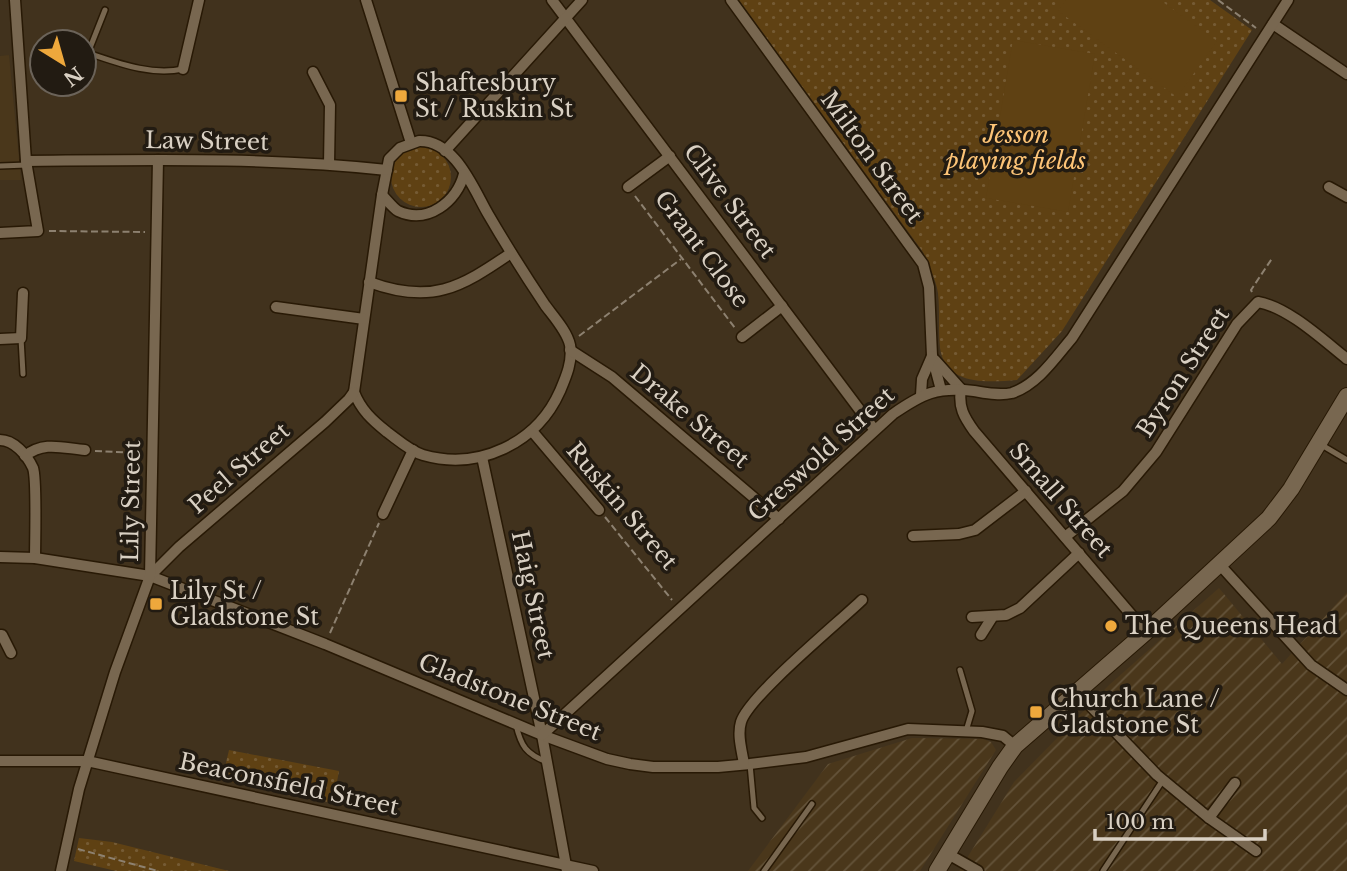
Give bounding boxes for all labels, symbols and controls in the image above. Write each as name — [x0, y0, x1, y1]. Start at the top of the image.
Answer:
north arrow — [28, 28, 98, 98]
text: N — [59, 62, 87, 91]
place label: Shaftesbury St / Ruskin St — [415, 69, 573, 123]
street label: Milton Street — [815, 86, 929, 228]
marker: Shaftesbury St / Ruskin St — [393, 88, 409, 104]
park label: Jesson playing fields — [943, 121, 1086, 175]
street label: Law Street — [145, 126, 269, 156]
street label: Clive Street — [678, 138, 782, 264]
street label: Grant Close — [649, 185, 755, 313]
street label: Byron Street — [1131, 302, 1236, 442]
street label: Drake Street — [625, 358, 755, 474]
street label: Greswold Street — [742, 381, 900, 527]
street label: Peel Street — [183, 416, 295, 519]
street label: Ruskin Street — [561, 437, 684, 576]
street label: Small Street — [1004, 437, 1119, 563]
street label: Lily Street — [116, 440, 146, 562]
street label: Haig Street — [506, 528, 560, 662]
place label: Lily St / Gladstone St — [170, 577, 319, 631]
marker: Lily St / Gladstone St — [148, 596, 164, 612]
place label: The Queens Head — [1125, 612, 1338, 640]
marker: The Queens Head — [1103, 618, 1119, 634]
street label: Gladstone Street — [414, 648, 606, 747]
place label: Church Lane / Gladstone St — [1050, 685, 1220, 739]
marker: Church Lane / Gladstone St — [1028, 704, 1044, 720]
street label: Beaconsfield Street — [176, 747, 402, 821]
scale bar — [1095, 798, 1265, 842]
text: 100 m — [1106, 809, 1174, 835]

